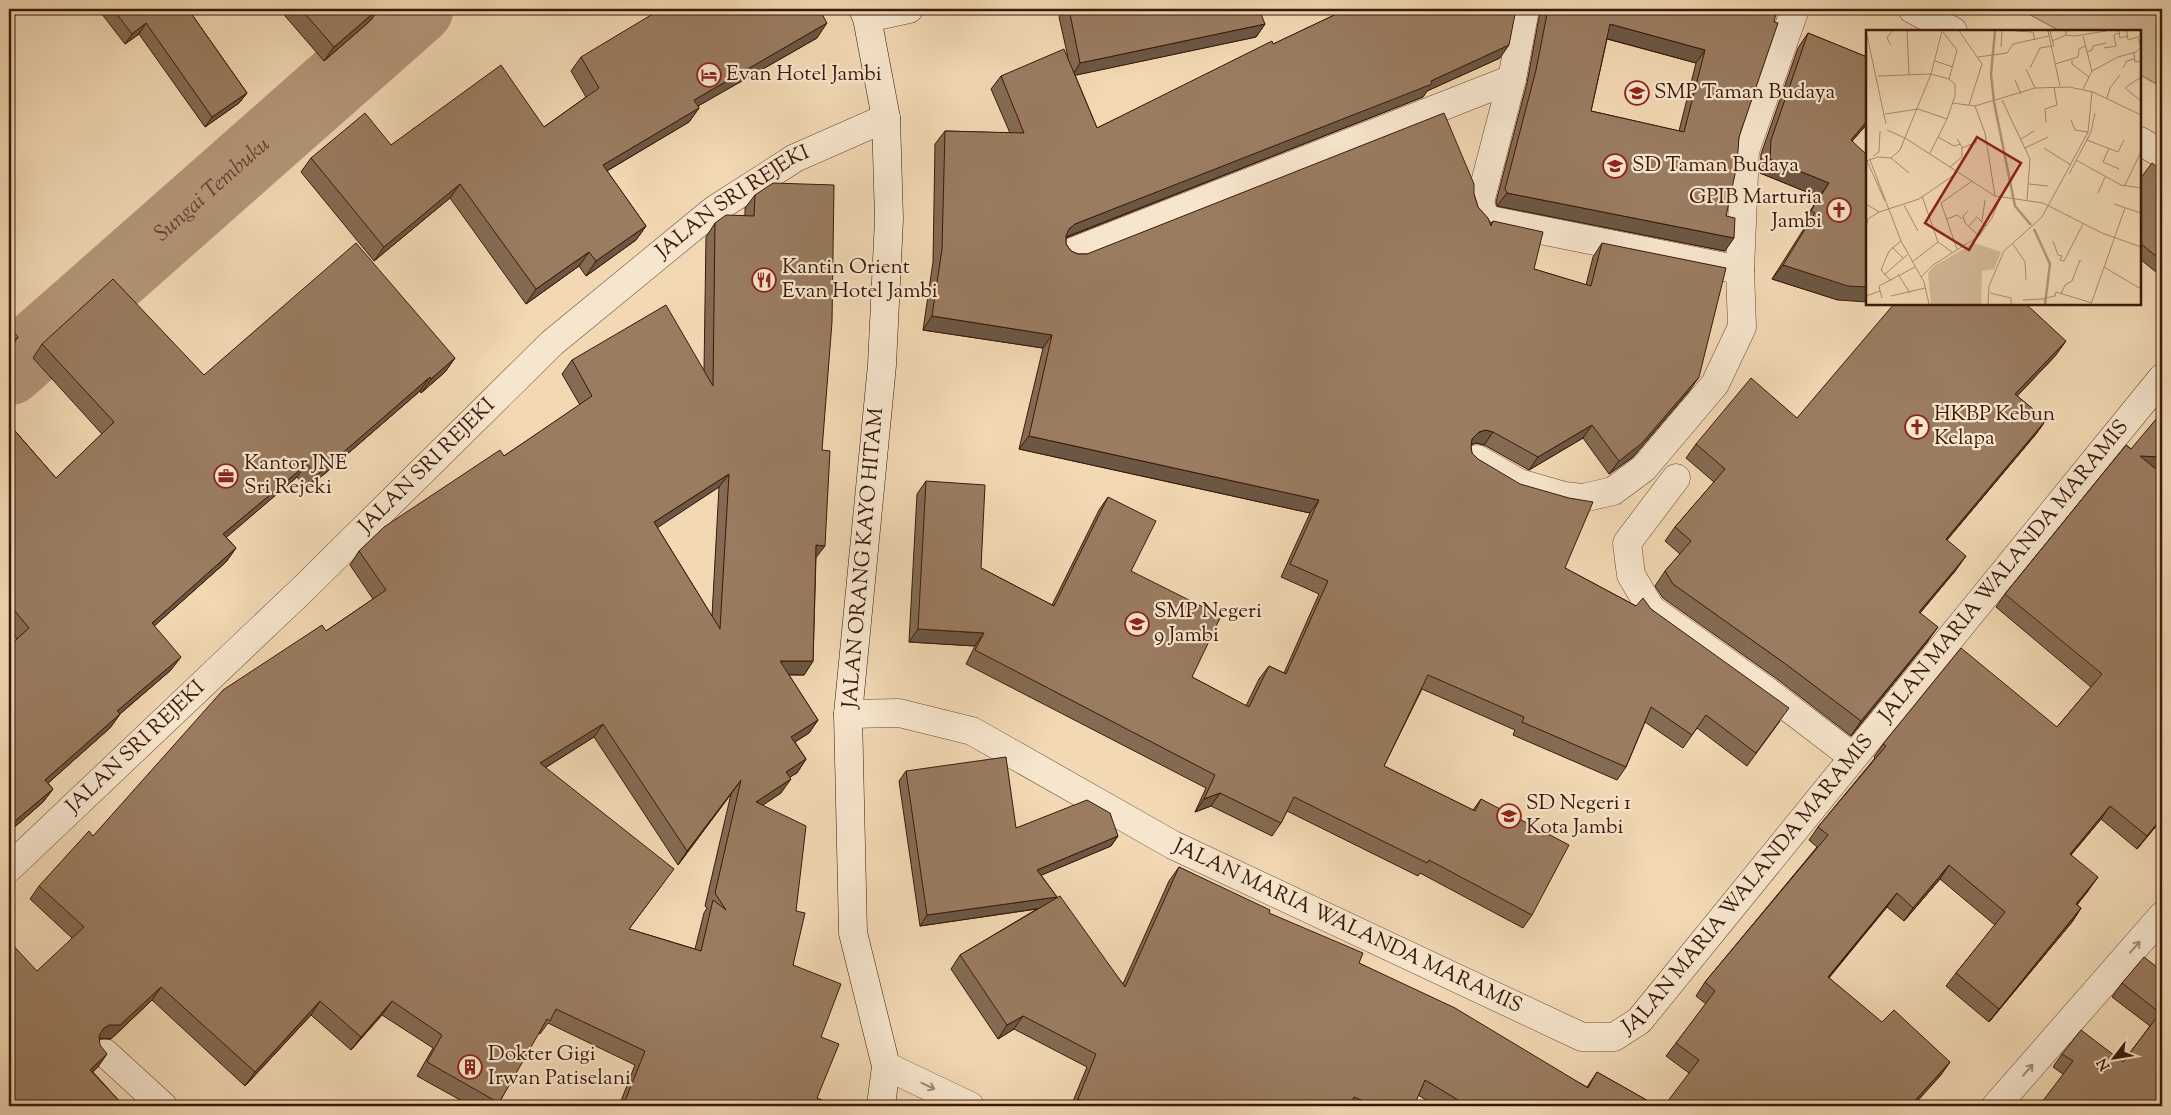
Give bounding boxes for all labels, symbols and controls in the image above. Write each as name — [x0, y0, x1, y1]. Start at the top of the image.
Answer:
inset map — [1866, 30, 2141, 305]
place label: Evan Hotel Jambi — [726, 60, 882, 90]
hotel icon: Evan Hotel Jambi — [696, 62, 722, 88]
place label: SMP Taman Budaya — [1654, 78, 1835, 108]
school or university icon: SMP Taman Budaya — [1624, 80, 1650, 106]
water label: Sungai Tembuku — [148, 130, 278, 250]
street label: JALAN SRI REJEKI — [649, 138, 815, 267]
place label: SD Taman Budaya — [1632, 151, 1799, 181]
school or university icon: SD Taman Budaya — [1602, 153, 1628, 179]
place label: GPIB Marturia Jambi — [1689, 183, 1822, 237]
church icon: GPIB Marturia Jambi — [1826, 197, 1852, 223]
place label: Kantin Orient Evan Hotel Jambi — [782, 253, 938, 307]
restaurant icon: Kantin Orient Evan Hotel Jambi — [751, 267, 777, 293]
street label: JALAN SRI REJEKI — [351, 392, 503, 541]
place label: HKBP Kebun Kelapa — [1934, 400, 2055, 454]
street label: JALAN ORANG KAYO HITAM — [836, 407, 892, 710]
street label: JALAN MARIA WALANDA MARAMIS — [1872, 414, 2137, 730]
church icon: HKBP Kebun Kelapa — [1904, 414, 1930, 440]
place label: Kantor JNE Sri Rejeki — [244, 449, 348, 503]
office icon: Kantor JNE Sri Rejeki — [213, 463, 239, 489]
place label: SMP Negeri 9 Jambi — [1154, 597, 1262, 651]
school or university icon: SMP Negeri 9 Jambi — [1124, 611, 1150, 637]
street label: JALAN SRI REJEKI — [59, 674, 212, 822]
street label: JALAN MARIA WALANDA MARAMIS — [1616, 728, 1881, 1043]
place label: SD Negeri 1 Kota Jambi — [1526, 789, 1631, 843]
school or university icon: SD Negeri 1 Kota Jambi — [1496, 803, 1522, 829]
street label: JALAN MARIA WALANDA MARAMIS — [1167, 832, 1527, 1022]
one-way arrow — [2129, 941, 2141, 954]
north arrow — [2088, 1032, 2138, 1082]
place label: Dokter Gigi Irwan Patiselani — [488, 1040, 631, 1094]
building icon: Dokter Gigi Irwan Patiselani — [457, 1054, 483, 1080]
text: N — [2093, 1054, 2116, 1074]
one-way arrow — [2022, 1063, 2034, 1076]
one-way arrow — [920, 1082, 935, 1091]

